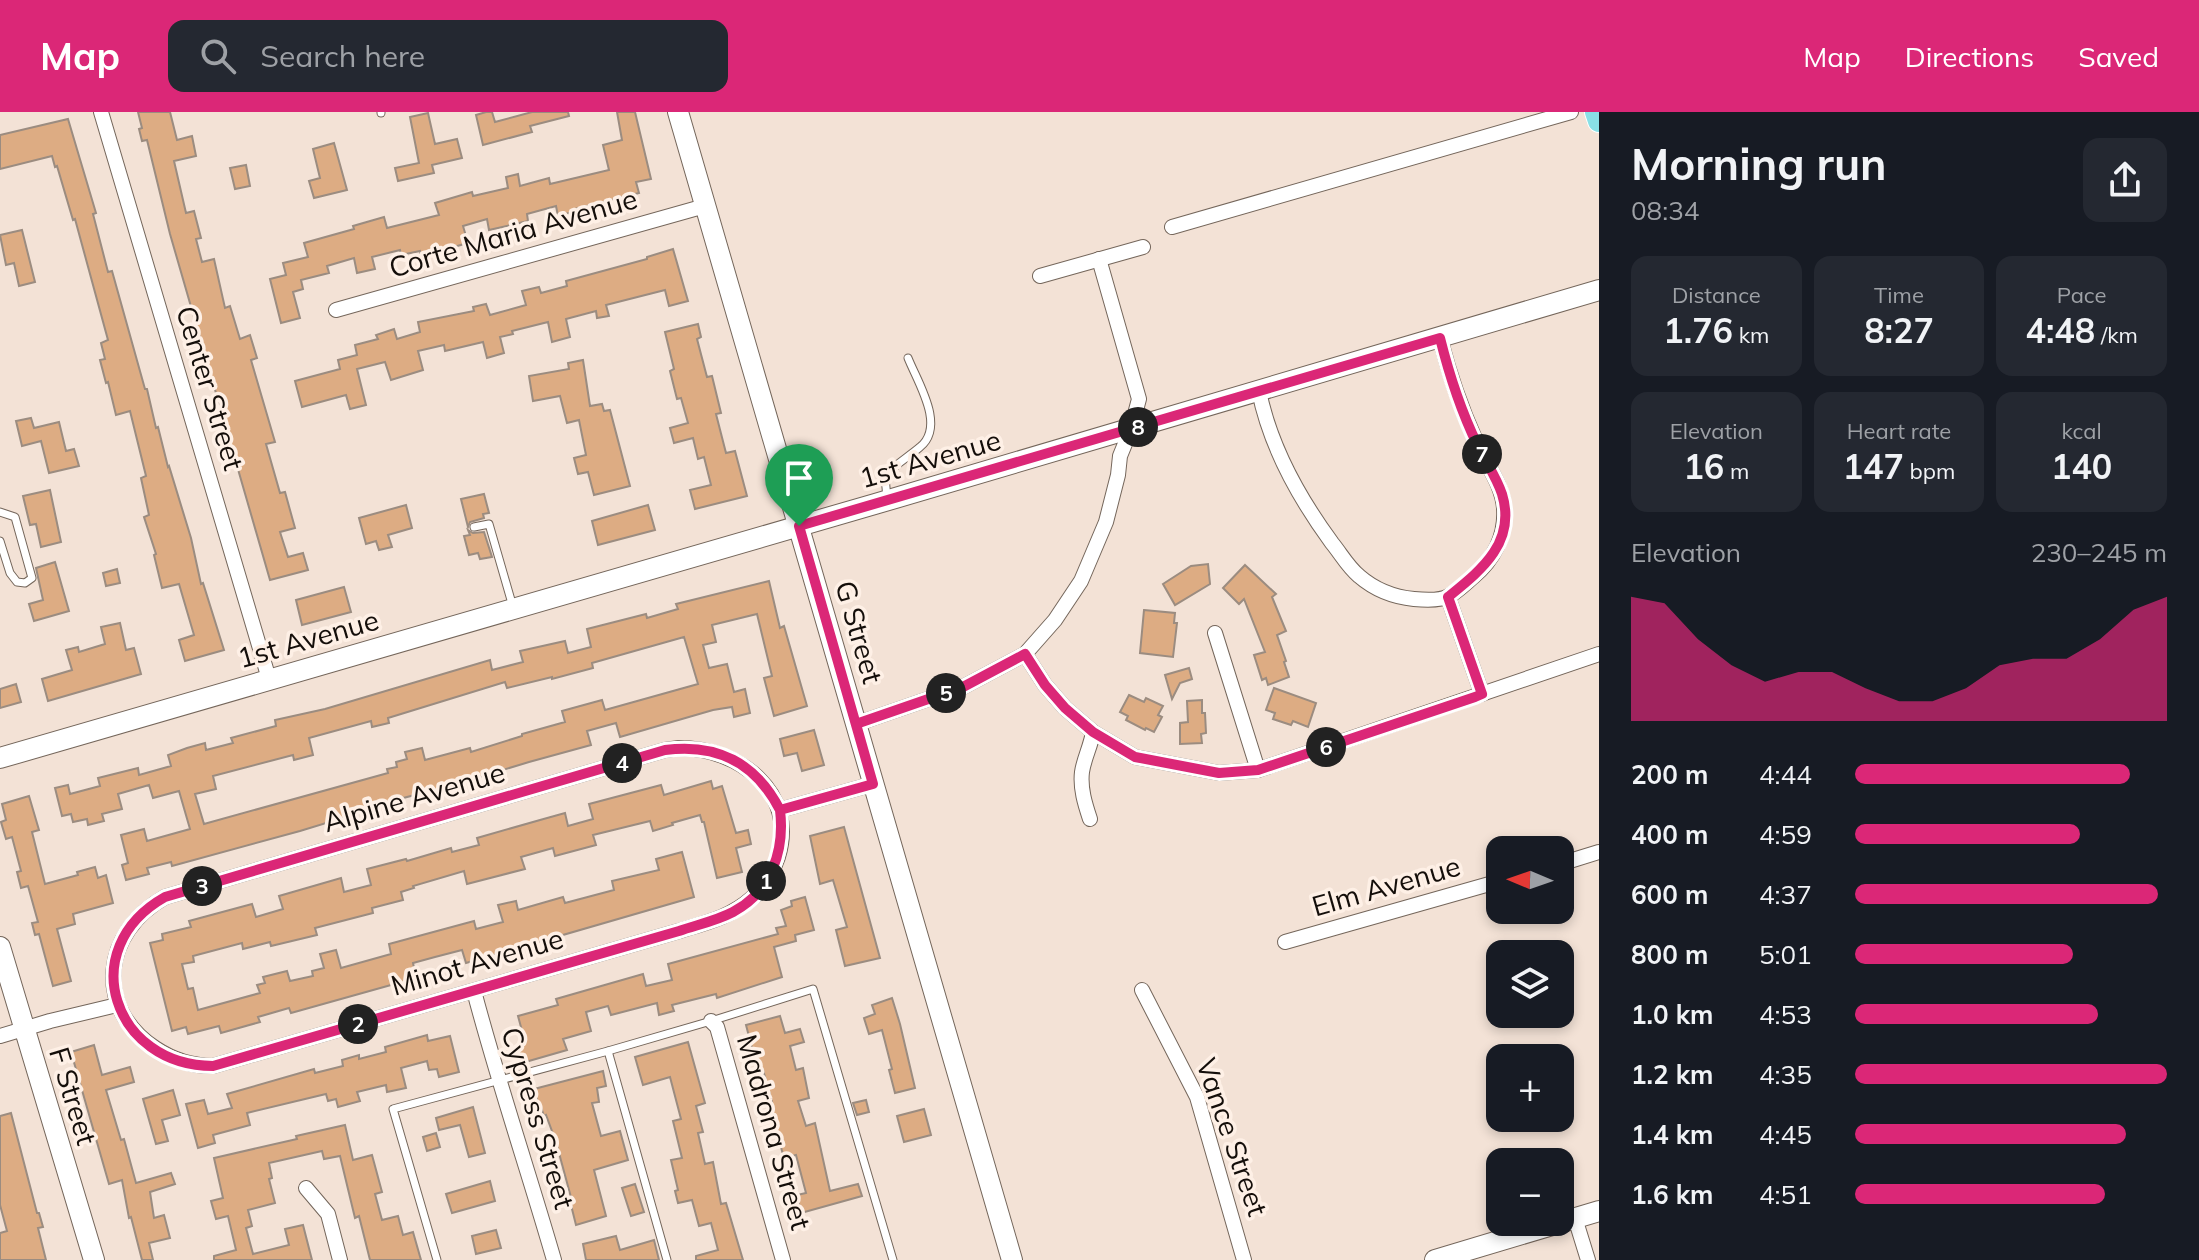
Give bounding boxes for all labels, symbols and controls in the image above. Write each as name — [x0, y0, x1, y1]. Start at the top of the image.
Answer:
search box — [168, 20, 728, 92]
text: Map — [40, 32, 120, 80]
icon: search — [196, 34, 240, 78]
text: Search here — [260, 37, 425, 75]
text: Map — [1803, 39, 1861, 74]
text: Directions — [1905, 39, 2034, 74]
text: Saved — [2078, 39, 2159, 74]
text: Morning run — [1631, 136, 1887, 191]
button: share — [2083, 138, 2167, 222]
street label: Corte Maria Avenue — [385, 180, 641, 285]
text: 08:34 — [1631, 194, 1699, 227]
text: Distance — [1672, 281, 1761, 309]
text: Time — [1874, 281, 1924, 309]
text: Pace — [2057, 281, 2106, 309]
street label: Center Street — [169, 302, 252, 474]
text: 1.76 — [1663, 309, 1733, 352]
text: 8:27 — [1864, 309, 1934, 352]
text: 4:48 — [2026, 309, 2095, 352]
text: km — [1733, 321, 1769, 349]
text: /km — [2095, 321, 2138, 349]
pin: 8 — [1118, 407, 1158, 447]
text: 8 — [1131, 413, 1145, 441]
text: Elevation — [1670, 417, 1763, 445]
text: Heart rate — [1847, 417, 1951, 445]
text: kcal — [2062, 417, 2102, 445]
street label: 1st Avenue — [855, 422, 1004, 495]
pin: 7 — [1462, 434, 1502, 474]
text: 7 — [1475, 440, 1489, 468]
pin — [765, 444, 833, 526]
text: 16 — [1683, 445, 1724, 488]
text: 147 — [1843, 445, 1904, 488]
text: 140 — [2051, 445, 2112, 488]
icon: arrive — [777, 456, 821, 500]
text: m — [1724, 457, 1749, 485]
text: bpm — [1904, 457, 1955, 485]
text: Elevation — [1631, 536, 1741, 569]
text: 230–245 m — [2031, 536, 2167, 569]
street label: G Street — [828, 576, 891, 687]
street label: 1st Avenue — [233, 602, 382, 675]
pin: 5 — [926, 673, 966, 713]
text: 5 — [939, 679, 953, 707]
pin: 6 — [1306, 727, 1346, 767]
text: 6 — [1319, 733, 1333, 761]
pin: 4 — [602, 743, 642, 783]
text: 4 — [615, 749, 629, 777]
street label: Alpine Avenue — [319, 754, 509, 839]
text: 200 m — [1631, 758, 1708, 791]
text: 4:44 — [1759, 758, 1812, 791]
text: 400 m — [1631, 818, 1708, 851]
text: 4:59 — [1759, 818, 1812, 851]
north arrow — [1486, 836, 1574, 924]
map controls — [1486, 836, 1574, 1236]
street label: Elm Avenue — [1308, 848, 1464, 923]
pin: 1 — [746, 861, 786, 901]
pin: 3 — [182, 866, 222, 906]
text: 1 — [759, 867, 773, 895]
text: 3 — [195, 872, 209, 900]
text: 600 m — [1631, 878, 1708, 911]
text: 4:37 — [1759, 878, 1812, 911]
street label: Minot Avenue — [387, 920, 567, 1003]
text: 800 m — [1631, 938, 1708, 971]
text: 5:01 — [1759, 938, 1812, 971]
button: layers — [1486, 940, 1574, 1028]
text: 1.0 km — [1631, 998, 1714, 1031]
text: 4:53 — [1759, 998, 1812, 1031]
pin: 2 — [338, 1004, 378, 1044]
text: 2 — [351, 1010, 365, 1038]
street label: Cypress Street — [494, 1023, 583, 1213]
street label: Madrona Street — [730, 1030, 819, 1234]
street label: F Street — [42, 1043, 105, 1149]
button: + — [1486, 1044, 1574, 1132]
street label: Vance Street — [1189, 1053, 1276, 1221]
text: 1.2 km — [1631, 1058, 1714, 1091]
text: 4:35 — [1759, 1058, 1812, 1091]
text: 1.4 km — [1631, 1118, 1714, 1151]
text: 4:45 — [1759, 1118, 1812, 1151]
button: − — [1486, 1148, 1574, 1236]
text: 1.6 km — [1631, 1178, 1714, 1211]
text: 4:51 — [1759, 1178, 1812, 1211]

